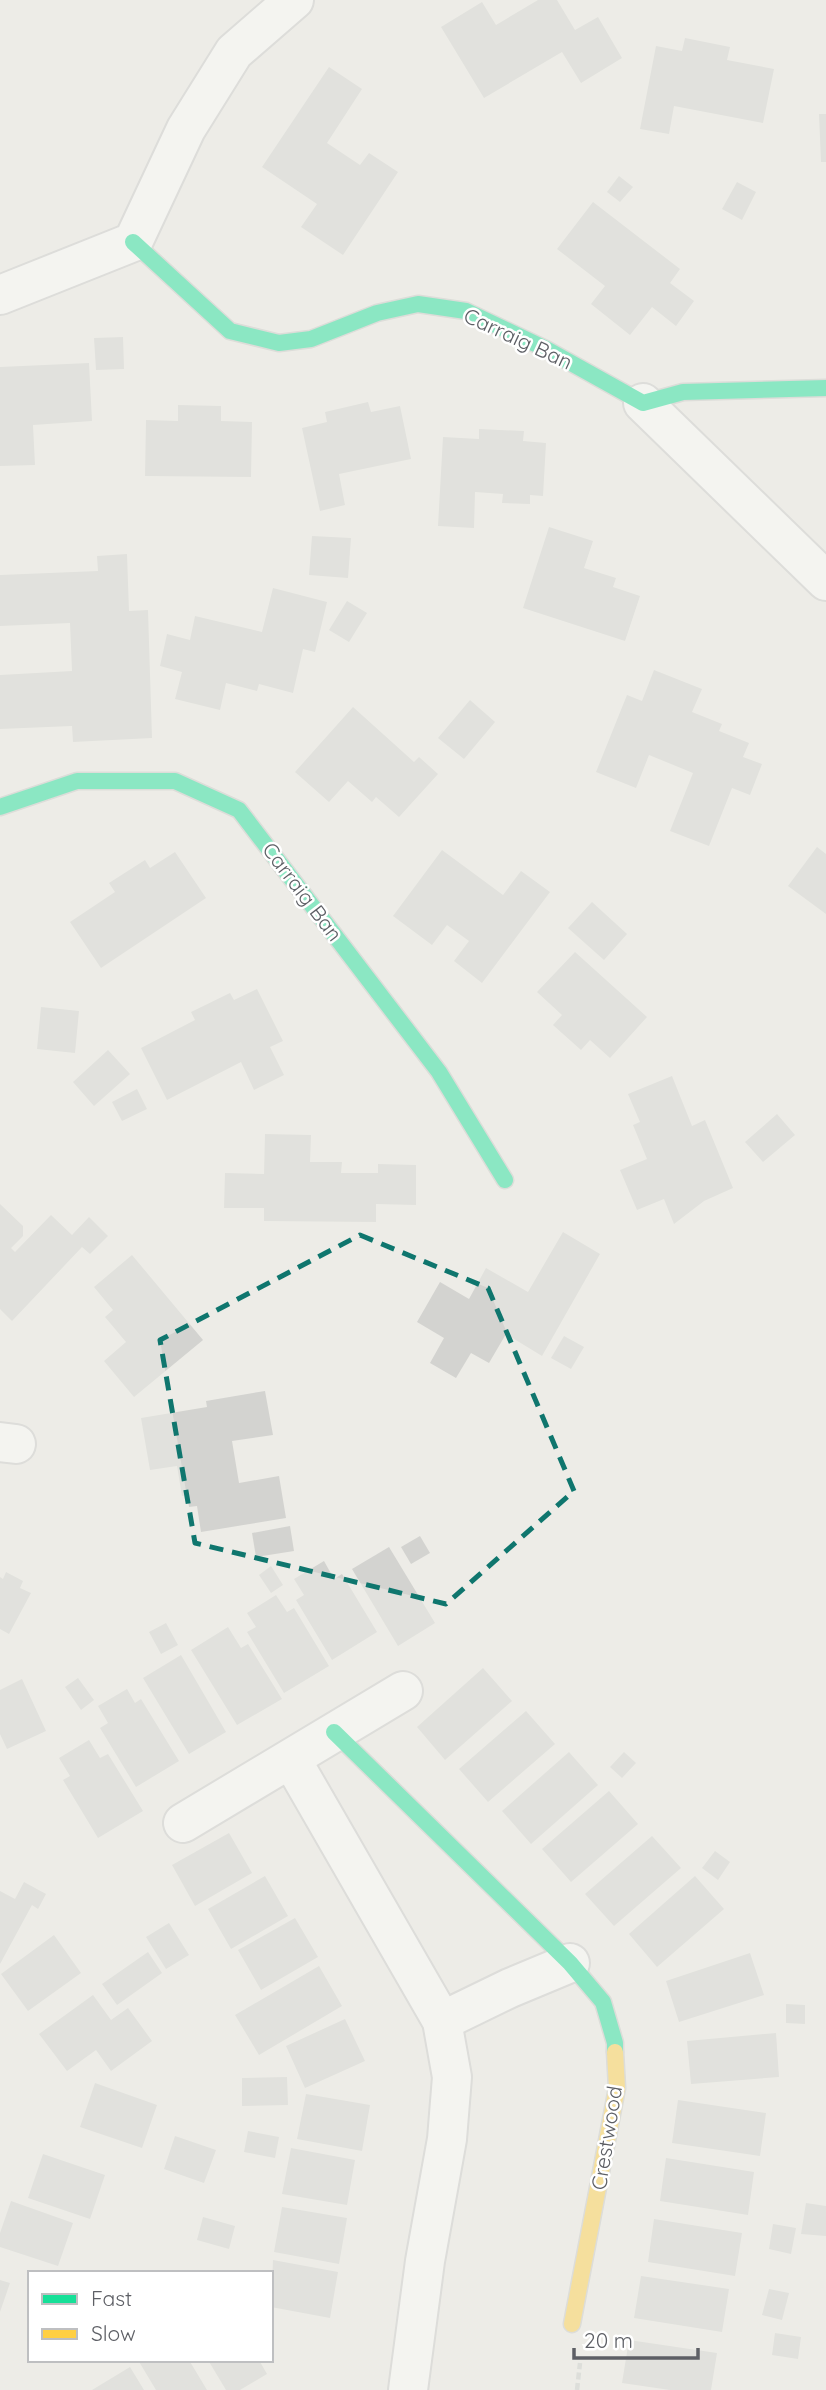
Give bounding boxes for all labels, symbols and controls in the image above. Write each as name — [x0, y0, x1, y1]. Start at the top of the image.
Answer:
street label: Carraig Ban — [460, 302, 577, 375]
street label: Carraig Ban — [257, 837, 348, 946]
street label: Crestwood — [585, 2084, 627, 2192]
legend — [28, 2271, 273, 2362]
text: Fast — [91, 2285, 132, 2311]
scale bar — [574, 2316, 698, 2360]
text: Slow — [91, 2320, 136, 2346]
text: 20 m — [584, 2327, 633, 2353]

